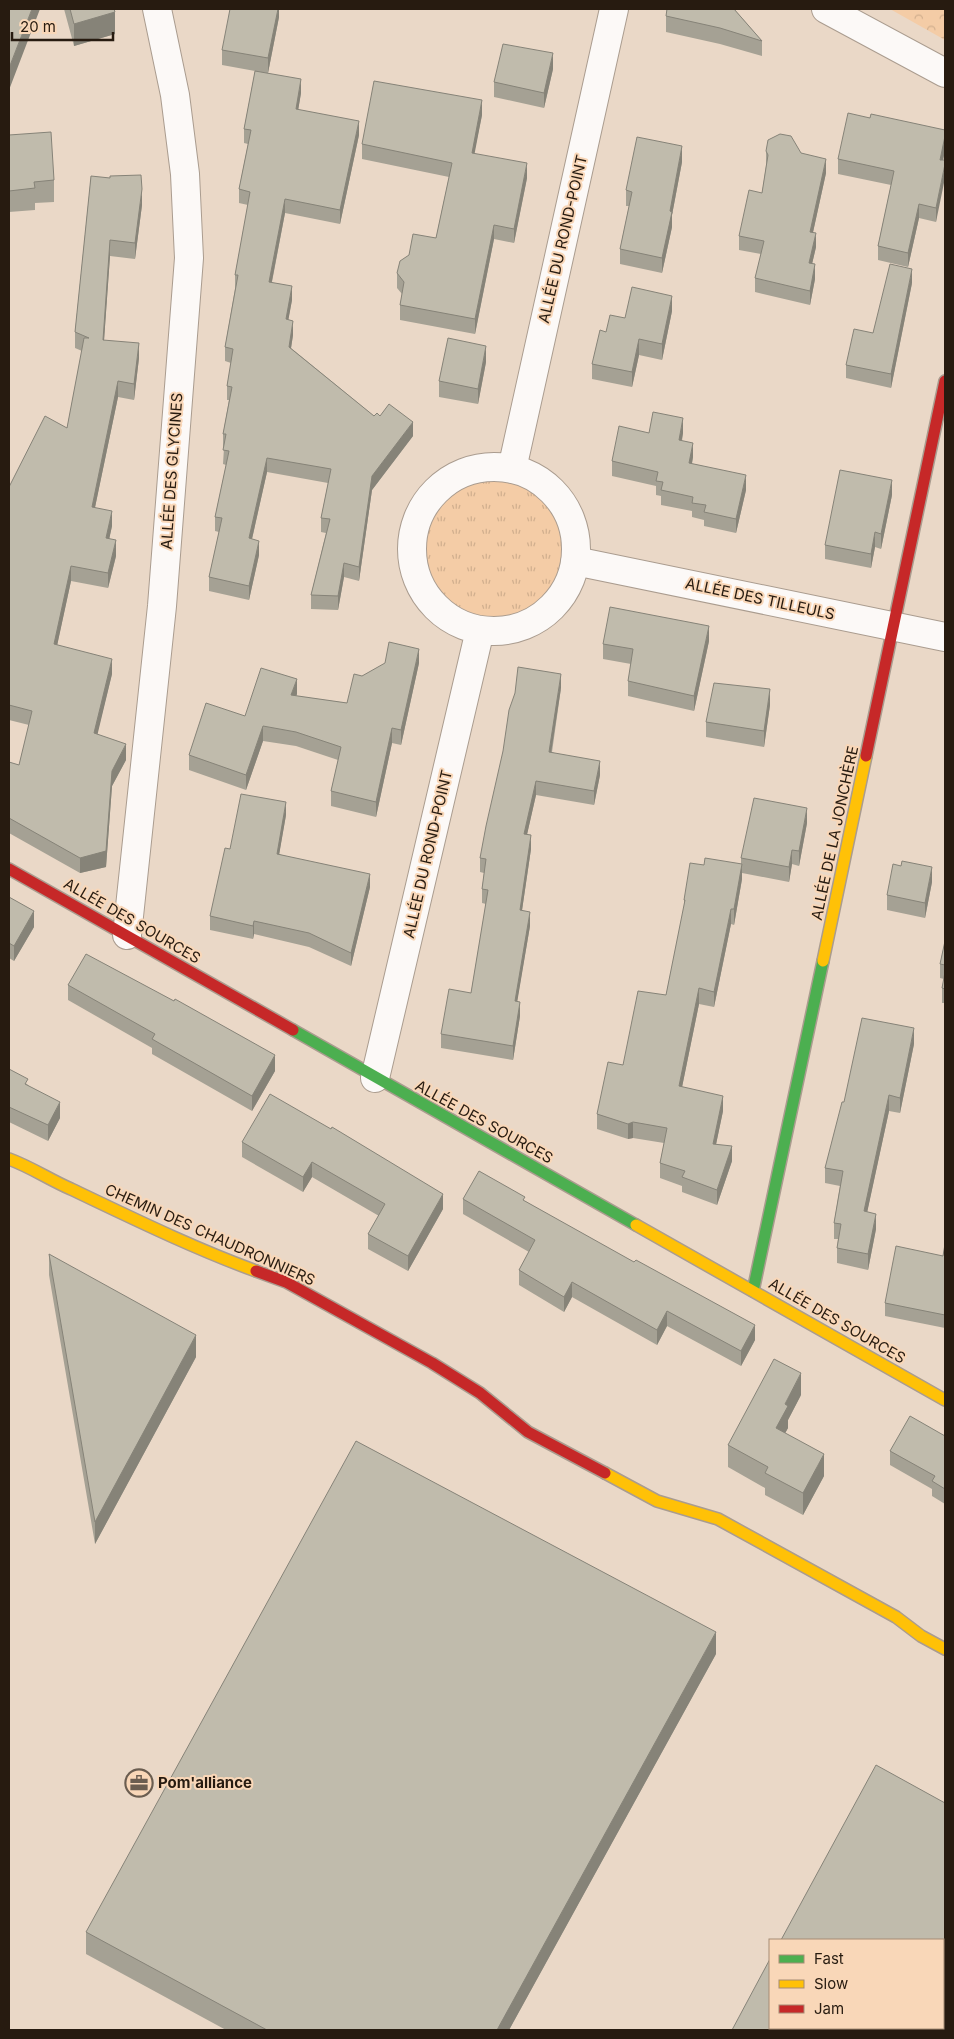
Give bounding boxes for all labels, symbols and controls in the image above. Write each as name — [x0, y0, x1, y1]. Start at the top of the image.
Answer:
scale bar — [12, 10, 114, 42]
text: 20 m — [20, 17, 56, 36]
street label: ALLÉE DU ROND-POINT — [534, 153, 591, 325]
street label: ALLÉE DES GLYCINES — [157, 392, 186, 550]
street label: ALLÉE DES TILLEULS — [684, 573, 837, 624]
street label: ALLÉE DE LA JONCHÈRE — [807, 744, 862, 922]
street label: ALLÉE DU ROND-POINT — [399, 768, 456, 940]
street label: ALLÉE DES SOURCES — [60, 874, 204, 967]
street label: ALLÉE DES SOURCES — [412, 1076, 557, 1167]
street label: CHEMIN DES CHAUDRONNIERS — [102, 1179, 318, 1290]
street label: ALLÉE DES SOURCES — [765, 1274, 909, 1367]
office icon: Pom'alliance — [124, 1768, 154, 1798]
place label: Pom'alliance — [158, 1773, 252, 1792]
legend — [769, 1939, 944, 2029]
text: Fast — [814, 1949, 844, 1968]
text: Slow — [814, 1974, 848, 1993]
text: Jam — [814, 1999, 844, 2018]

